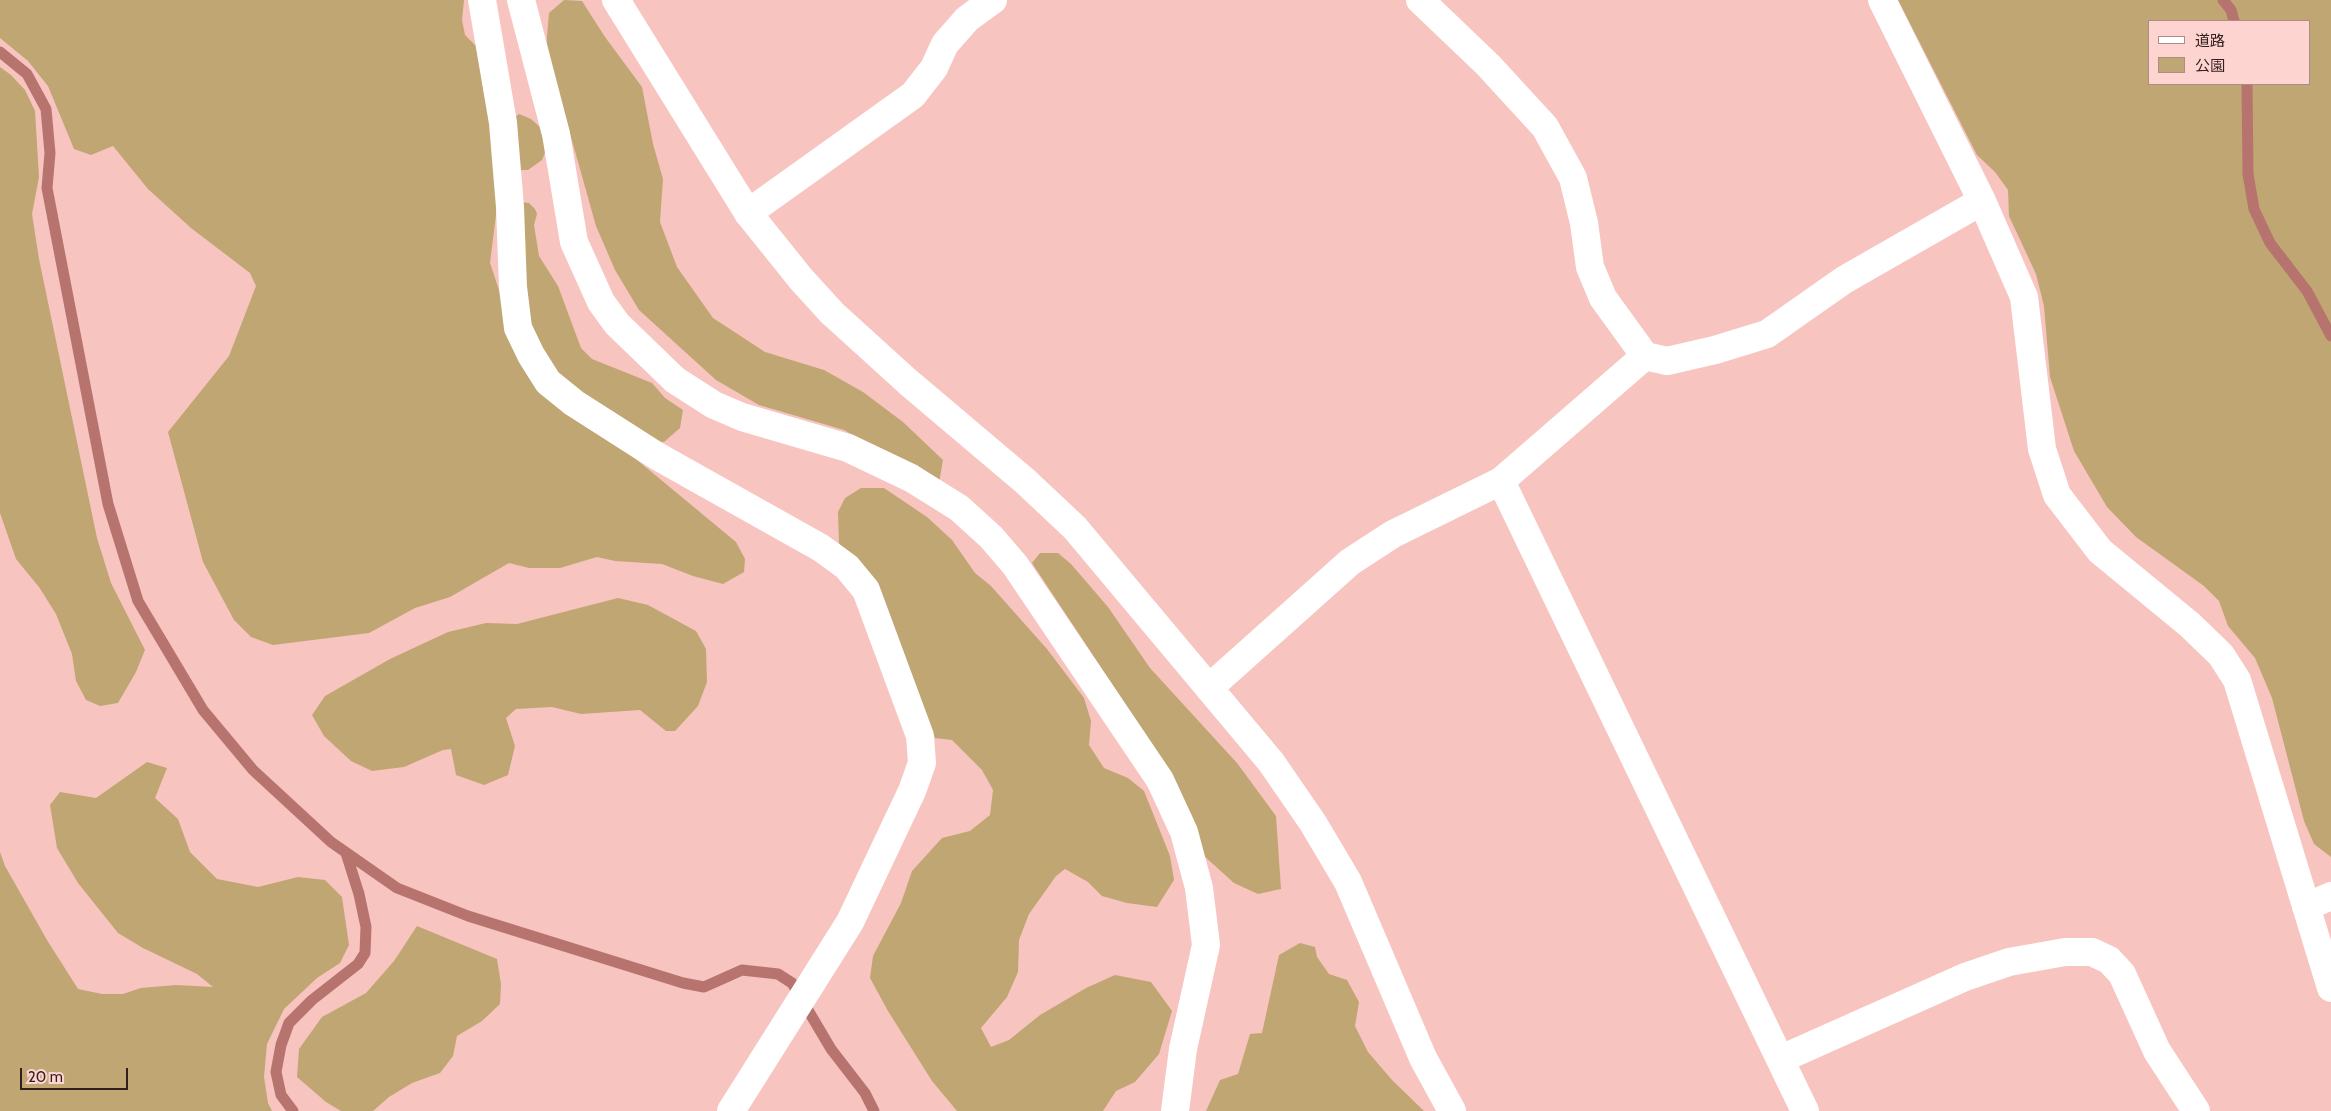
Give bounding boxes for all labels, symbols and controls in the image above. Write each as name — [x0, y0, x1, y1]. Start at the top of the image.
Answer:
legend — [2148, 20, 2311, 85]
text: 道路 — [2195, 32, 2225, 50]
text: 公園 — [2195, 57, 2225, 75]
scale bar — [22, 1058, 130, 1090]
text: 20 m — [28, 1068, 63, 1086]

